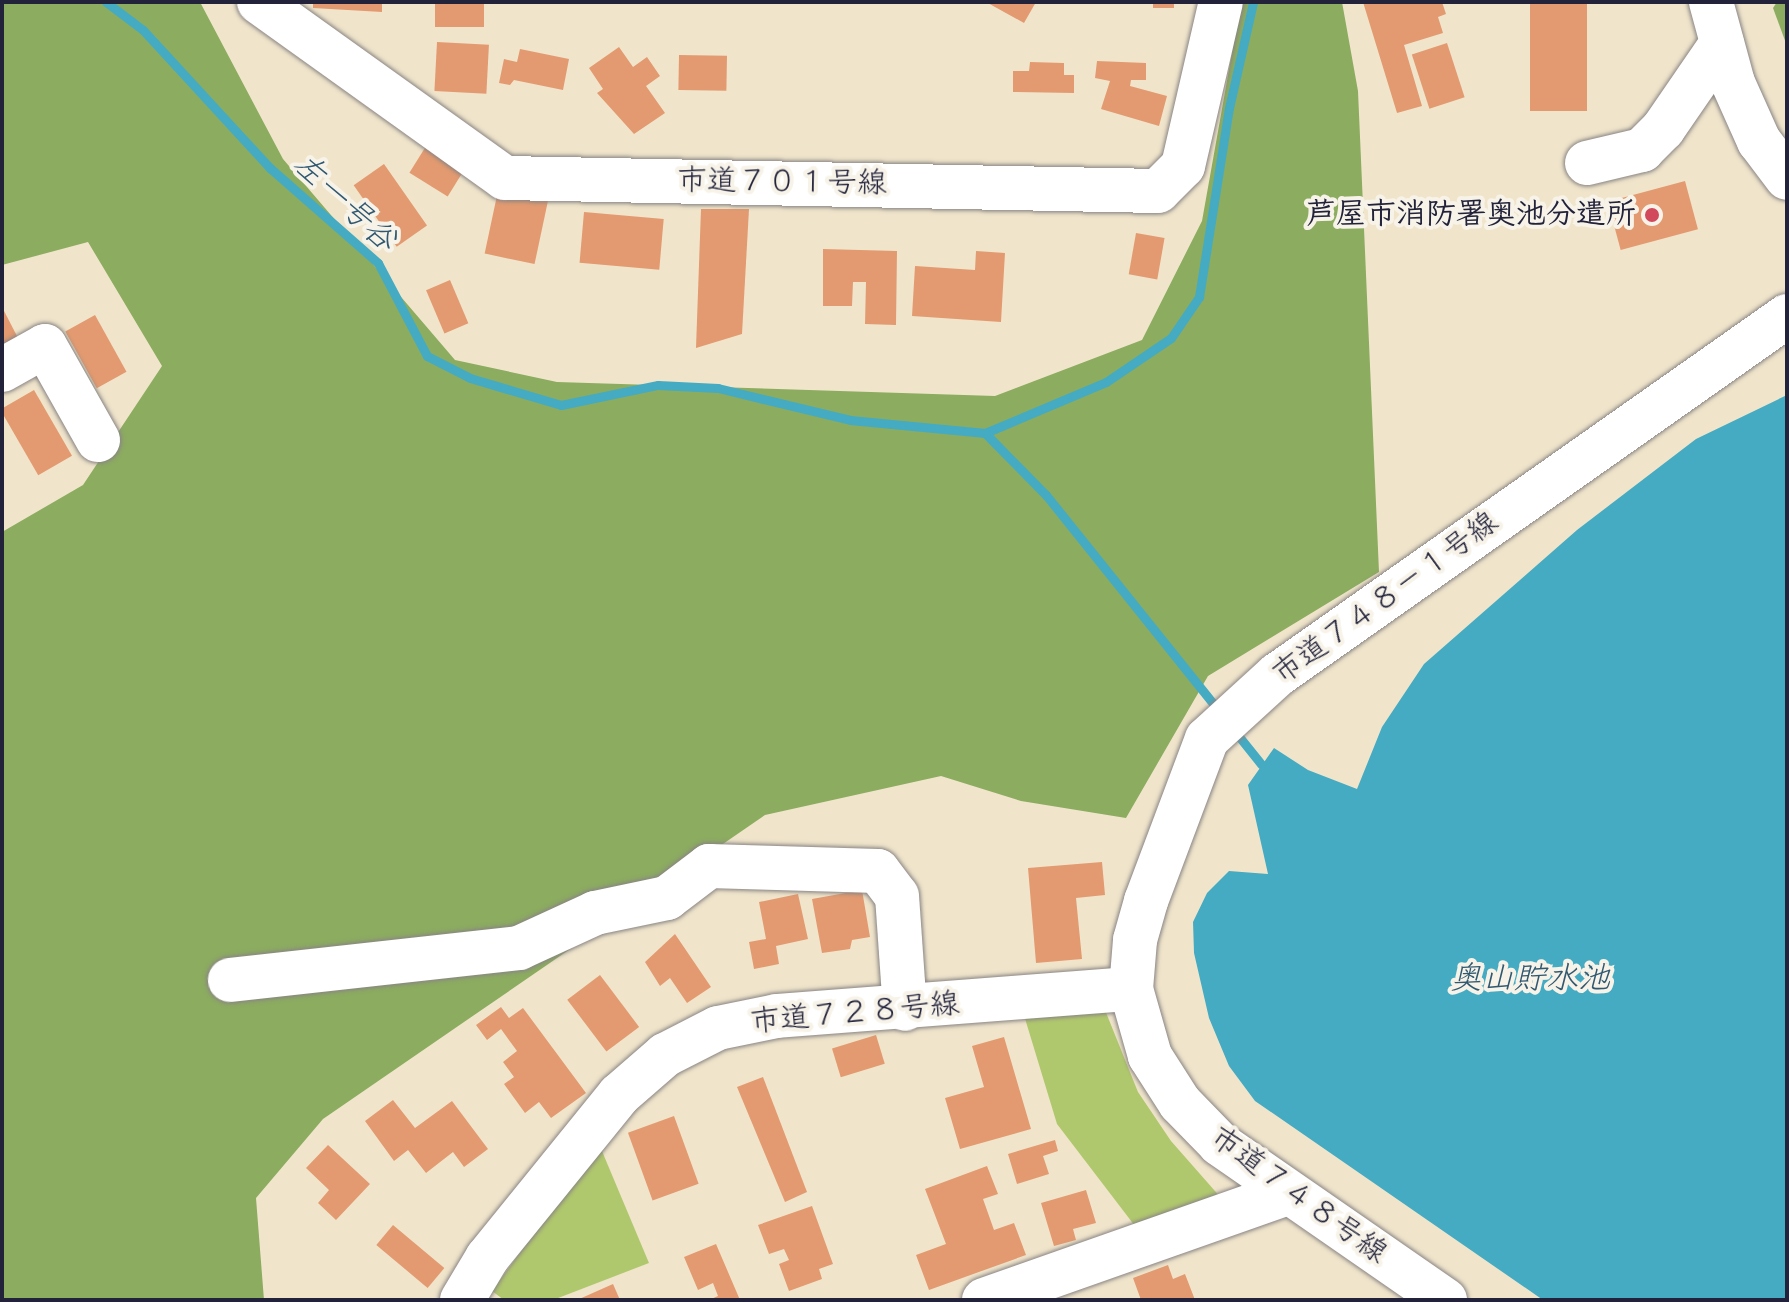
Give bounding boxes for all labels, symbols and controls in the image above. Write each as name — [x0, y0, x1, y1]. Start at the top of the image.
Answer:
water label: 左一号谷 — [284, 145, 404, 261]
street label: 市道７０１号線 — [677, 163, 887, 203]
place label: 芦屋市消防署奥池分遣所 — [1306, 197, 1636, 233]
marker: 芦屋市消防署奥池分遣所 — [1643, 206, 1661, 224]
street label: 市道７４８－１号線 — [1266, 505, 1506, 693]
water label: 奥山貯水池 — [1450, 960, 1610, 998]
street label: 市道７２８号線 — [749, 987, 961, 1041]
street label: 市道７４８号線 — [1202, 1120, 1394, 1272]

